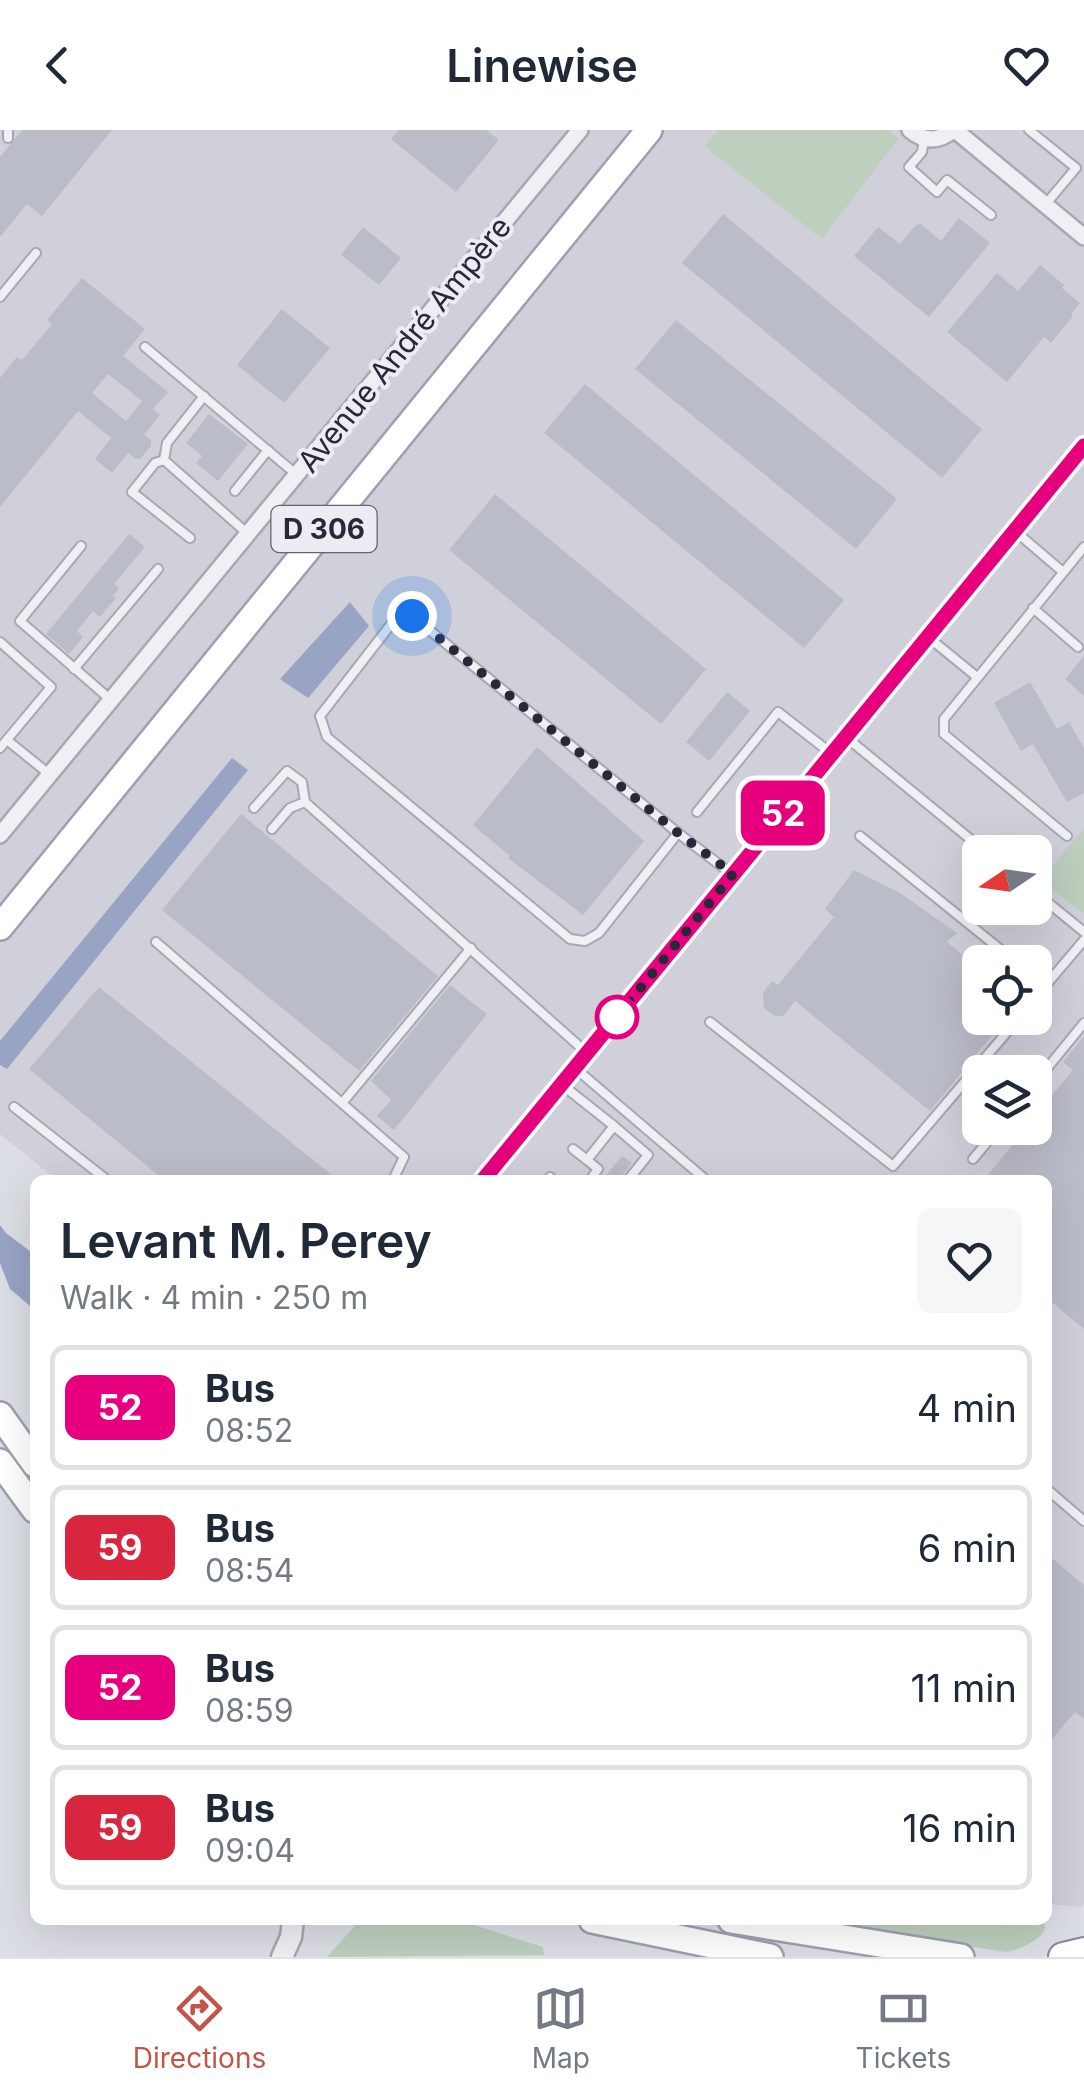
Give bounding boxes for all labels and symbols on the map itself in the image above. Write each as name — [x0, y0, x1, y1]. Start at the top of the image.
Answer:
street label: Avenue André Ampère — [290, 209, 518, 479]
road number: D 306 — [272, 506, 376, 552]
your location — [387, 591, 437, 641]
line badge: 52 — [738, 780, 828, 846]
north arrow — [962, 835, 1052, 925]
unlabelled marker — [596, 996, 638, 1038]

